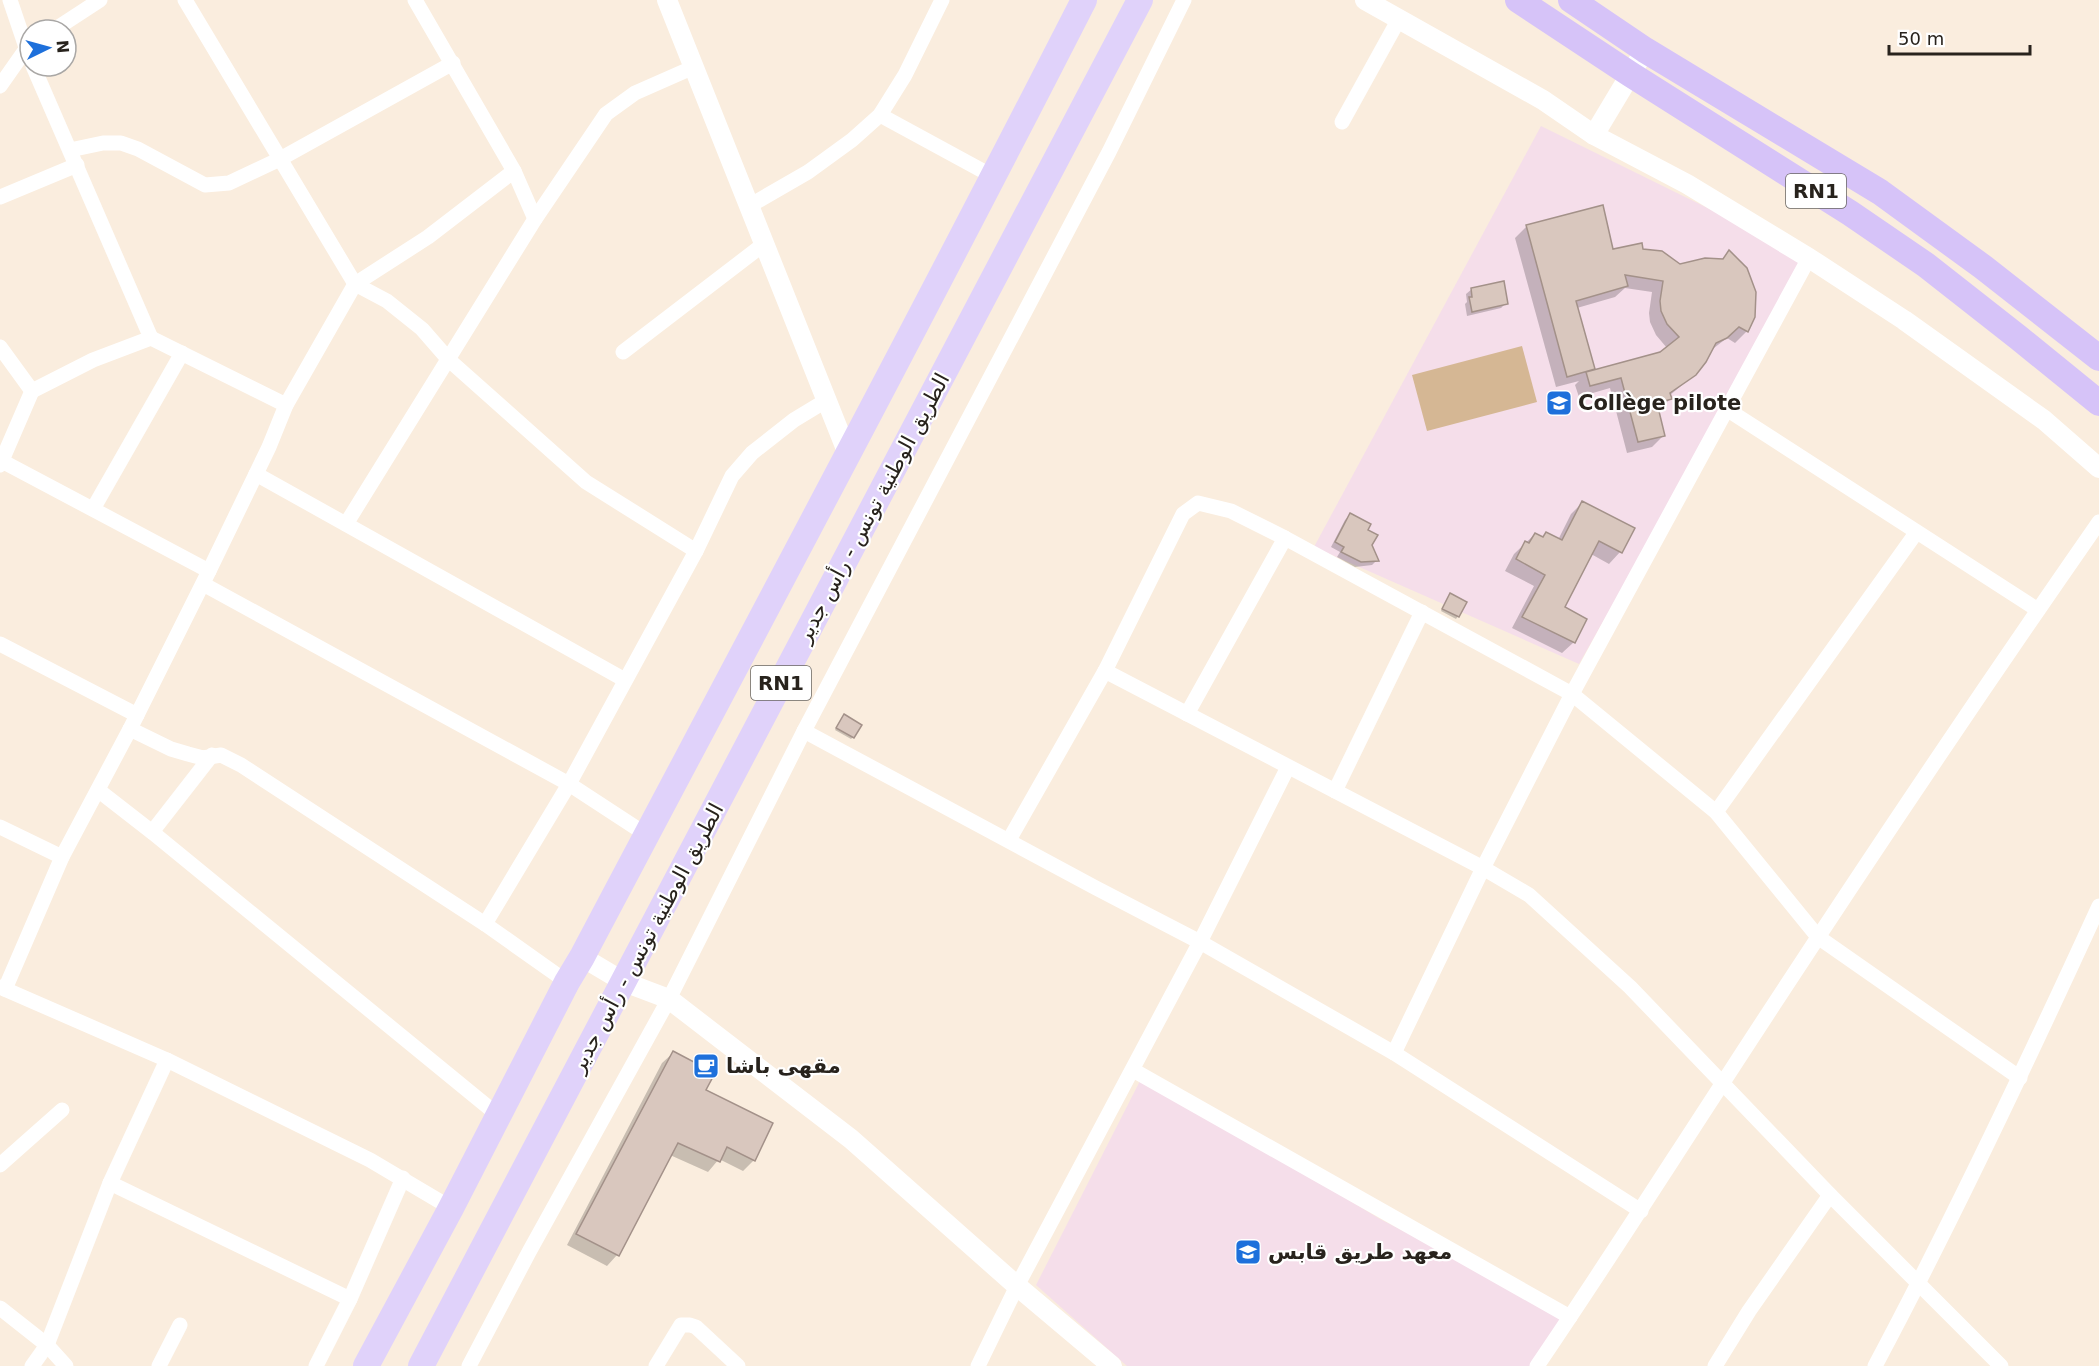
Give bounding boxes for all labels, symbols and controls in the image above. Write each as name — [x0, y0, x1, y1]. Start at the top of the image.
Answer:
north arrow — [18, 18, 78, 78]
scale bar — [1889, 18, 2030, 56]
text: 50 m — [1898, 28, 1944, 49]
text: N — [52, 39, 72, 54]
road number: RN1 — [1786, 174, 1846, 208]
street label: الطريق الوطنية تونس - رأس جدير — [789, 368, 954, 648]
school or university icon: Collège pilote — [1544, 388, 1574, 418]
place label: Collège pilote — [1578, 391, 1741, 415]
road number: RN1 — [751, 666, 811, 700]
street label: الطريق الوطنية تونس - رأس جدير — [563, 798, 728, 1078]
cafe icon: مقهى باشا — [691, 1051, 721, 1081]
place label: مقهى باشا — [726, 1054, 841, 1078]
school or university icon: معهد طريق قابس — [1233, 1237, 1263, 1267]
place label: معهد طريق قابس — [1268, 1240, 1452, 1264]

